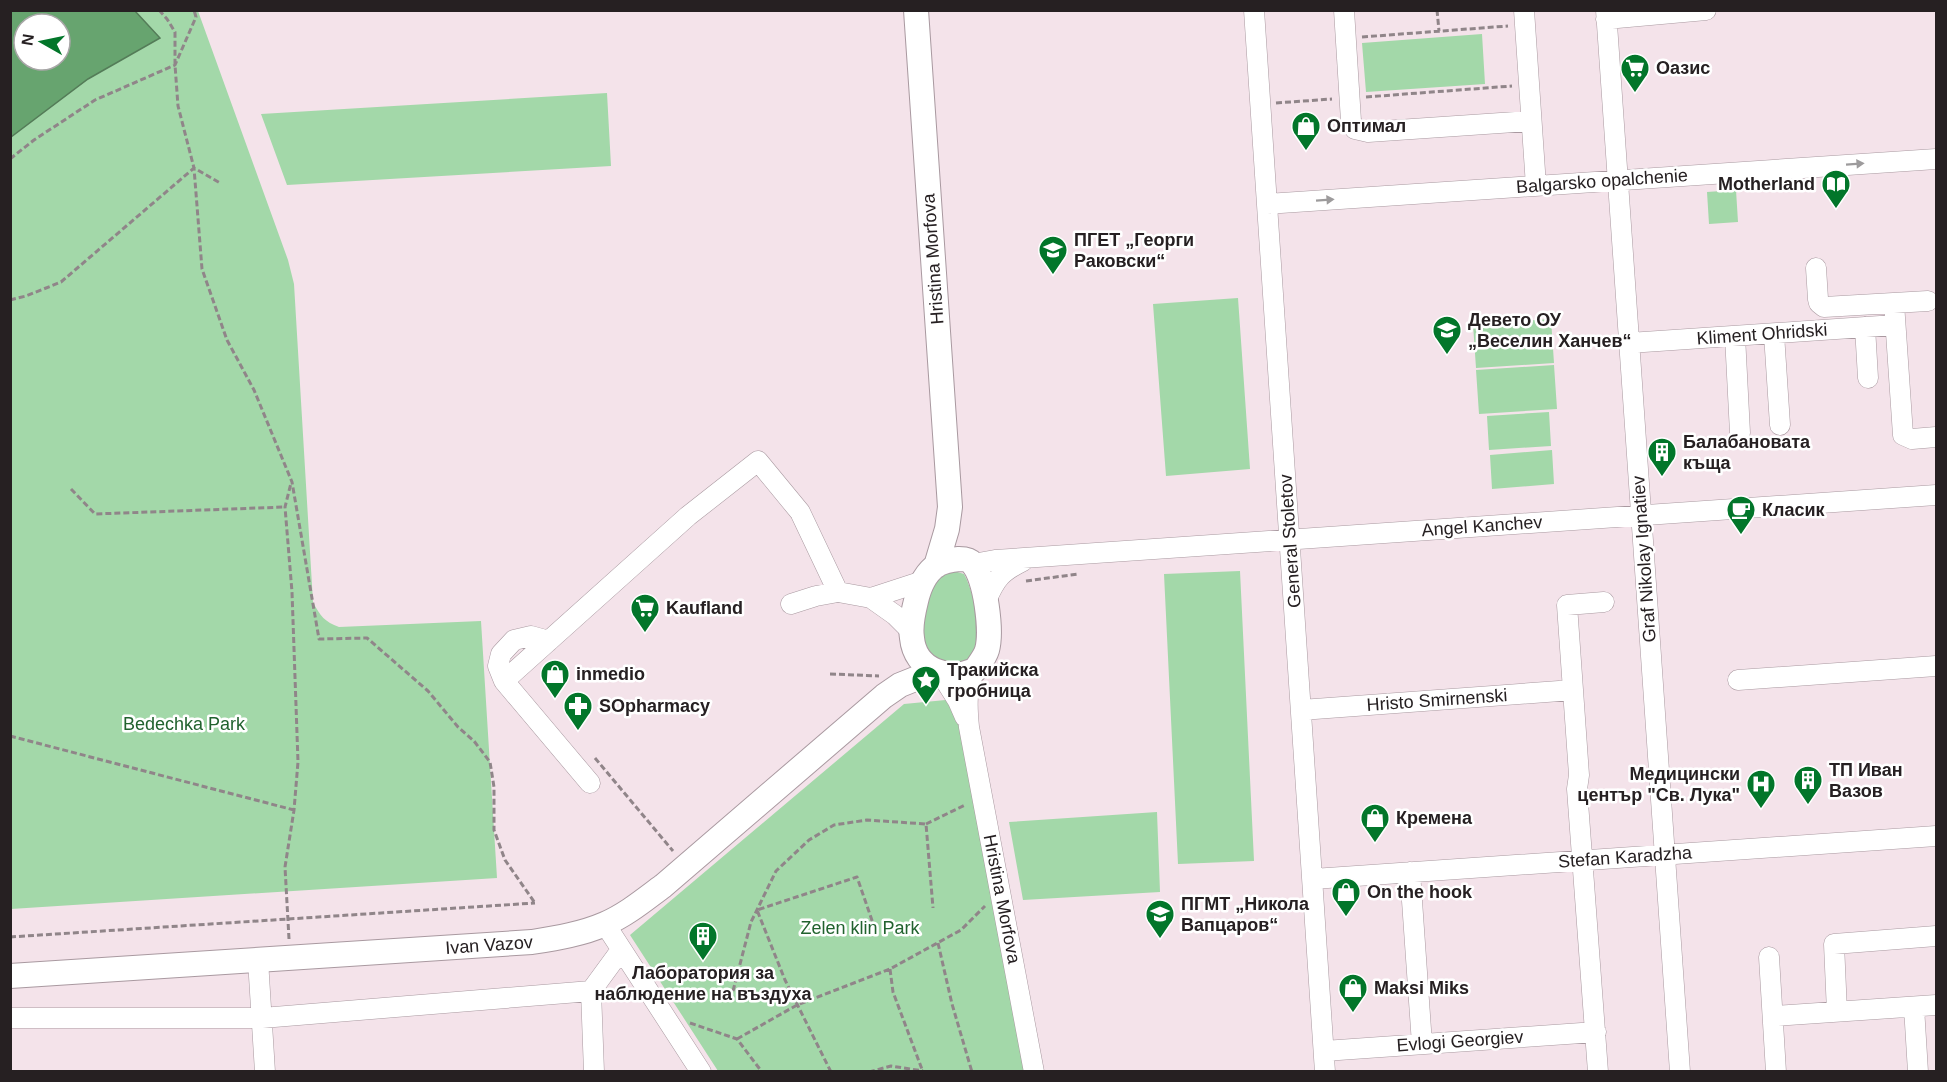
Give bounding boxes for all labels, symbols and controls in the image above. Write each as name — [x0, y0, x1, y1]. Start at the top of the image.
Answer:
north arrow — [12, 12, 72, 72]
text: N — [18, 33, 37, 47]
supermarket icon: Оазис — [1619, 52, 1651, 94]
place label: Оазис — [1656, 58, 1710, 78]
shop icon: Оптимал — [1290, 110, 1322, 152]
place label: Оптимал — [1327, 116, 1406, 136]
one-way arrow — [1846, 160, 1865, 169]
street label: Balgarsko opalchenie — [1515, 165, 1689, 197]
library icon: Motherland — [1820, 168, 1852, 210]
place label: Motherland — [1718, 174, 1815, 194]
street label: Hristina Morfova — [918, 192, 948, 325]
one-way arrow — [1316, 195, 1335, 204]
place label: ПГЕТ „Георги Раковски“ — [1074, 230, 1194, 271]
school or university icon: ПГЕТ „Георги Раковски“ — [1037, 234, 1069, 276]
place label: Девето ОУ „Веселин Ханчев“ — [1468, 310, 1632, 351]
school or university icon: Девето ОУ „Веселин Ханчев“ — [1431, 314, 1463, 356]
street label: Kliment Ohridski — [1696, 319, 1828, 349]
place label: Балабановата къща — [1683, 432, 1811, 473]
building icon: Балабановата къща — [1646, 436, 1678, 478]
street label: General Stoletov — [1275, 473, 1305, 609]
street label: Graf Nikolay Ignatiev — [1628, 475, 1660, 643]
cafe icon: Класик — [1725, 494, 1757, 536]
place label: Класик — [1762, 500, 1826, 520]
street label: Angel Kanchev — [1421, 512, 1543, 540]
supermarket icon: Kaufland — [629, 592, 661, 634]
place label: Kaufland — [666, 598, 743, 618]
shop icon: inmedio — [539, 658, 571, 700]
place label: Тракийска гробница — [947, 660, 1039, 701]
place label: inmedio — [576, 664, 645, 684]
place icon: Тракийска гробница — [910, 664, 942, 706]
street label: Hristo Smirnenski — [1366, 685, 1508, 715]
pharmacy icon: SOpharmacy — [562, 690, 594, 732]
place label: SOpharmacy — [599, 696, 710, 716]
park label: Bedechka Park — [123, 714, 246, 734]
place label: ТП Иван Вазов — [1829, 760, 1903, 801]
place label: Медицински център "Св. Лука" — [1577, 764, 1740, 805]
building icon: ТП Иван Вазов — [1792, 764, 1824, 806]
hospital icon: Медицински център "Св. Лука" — [1745, 768, 1777, 810]
shop icon: Кремена — [1359, 802, 1391, 844]
place label: Кремена — [1396, 808, 1473, 828]
street label: Hristina Morfova — [980, 833, 1025, 966]
street label: Stefan Karadzha — [1557, 842, 1694, 872]
shop icon: On the hook — [1330, 876, 1362, 918]
place label: On the hook — [1367, 882, 1473, 902]
place label: ПГМТ „Никола Вапцаров“ — [1181, 894, 1310, 935]
school or university icon: ПГМТ „Никола Вапцаров“ — [1144, 898, 1176, 940]
park label: Zelen klin Park — [800, 918, 921, 938]
building icon: Лаборатория за наблюдение на въздуха — [687, 920, 719, 962]
street label: Ivan Vazov — [445, 932, 533, 958]
place label: Лаборатория за наблюдение на въздуха — [595, 963, 812, 1004]
shop icon: Maksi Miks — [1337, 972, 1369, 1014]
place label: Maksi Miks — [1374, 978, 1469, 998]
street label: Evlogi Georgiev — [1396, 1027, 1524, 1055]

